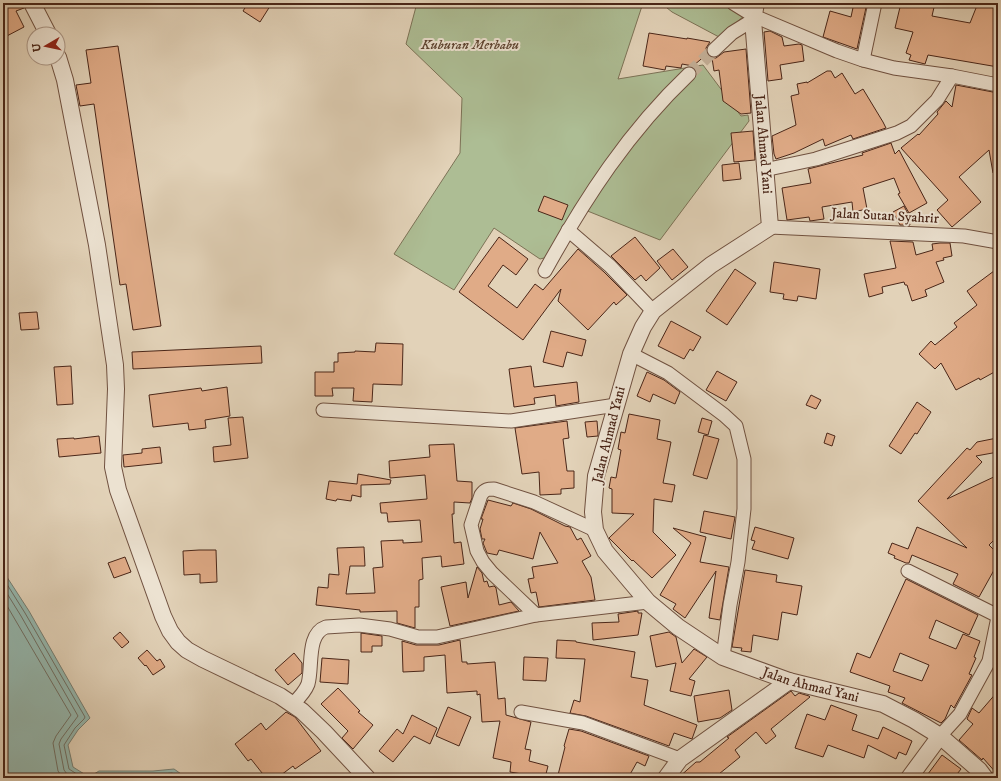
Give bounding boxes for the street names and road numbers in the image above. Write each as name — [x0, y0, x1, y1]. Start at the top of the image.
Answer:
street label: Jalan Ahmad Yani — [750, 92, 776, 195]
street label: Jalan Sutan Syahrir — [829, 204, 940, 228]
street label: Jalan Ahmad Yani — [588, 384, 630, 487]
street label: Jalan Ahmad Yani — [758, 662, 861, 707]

